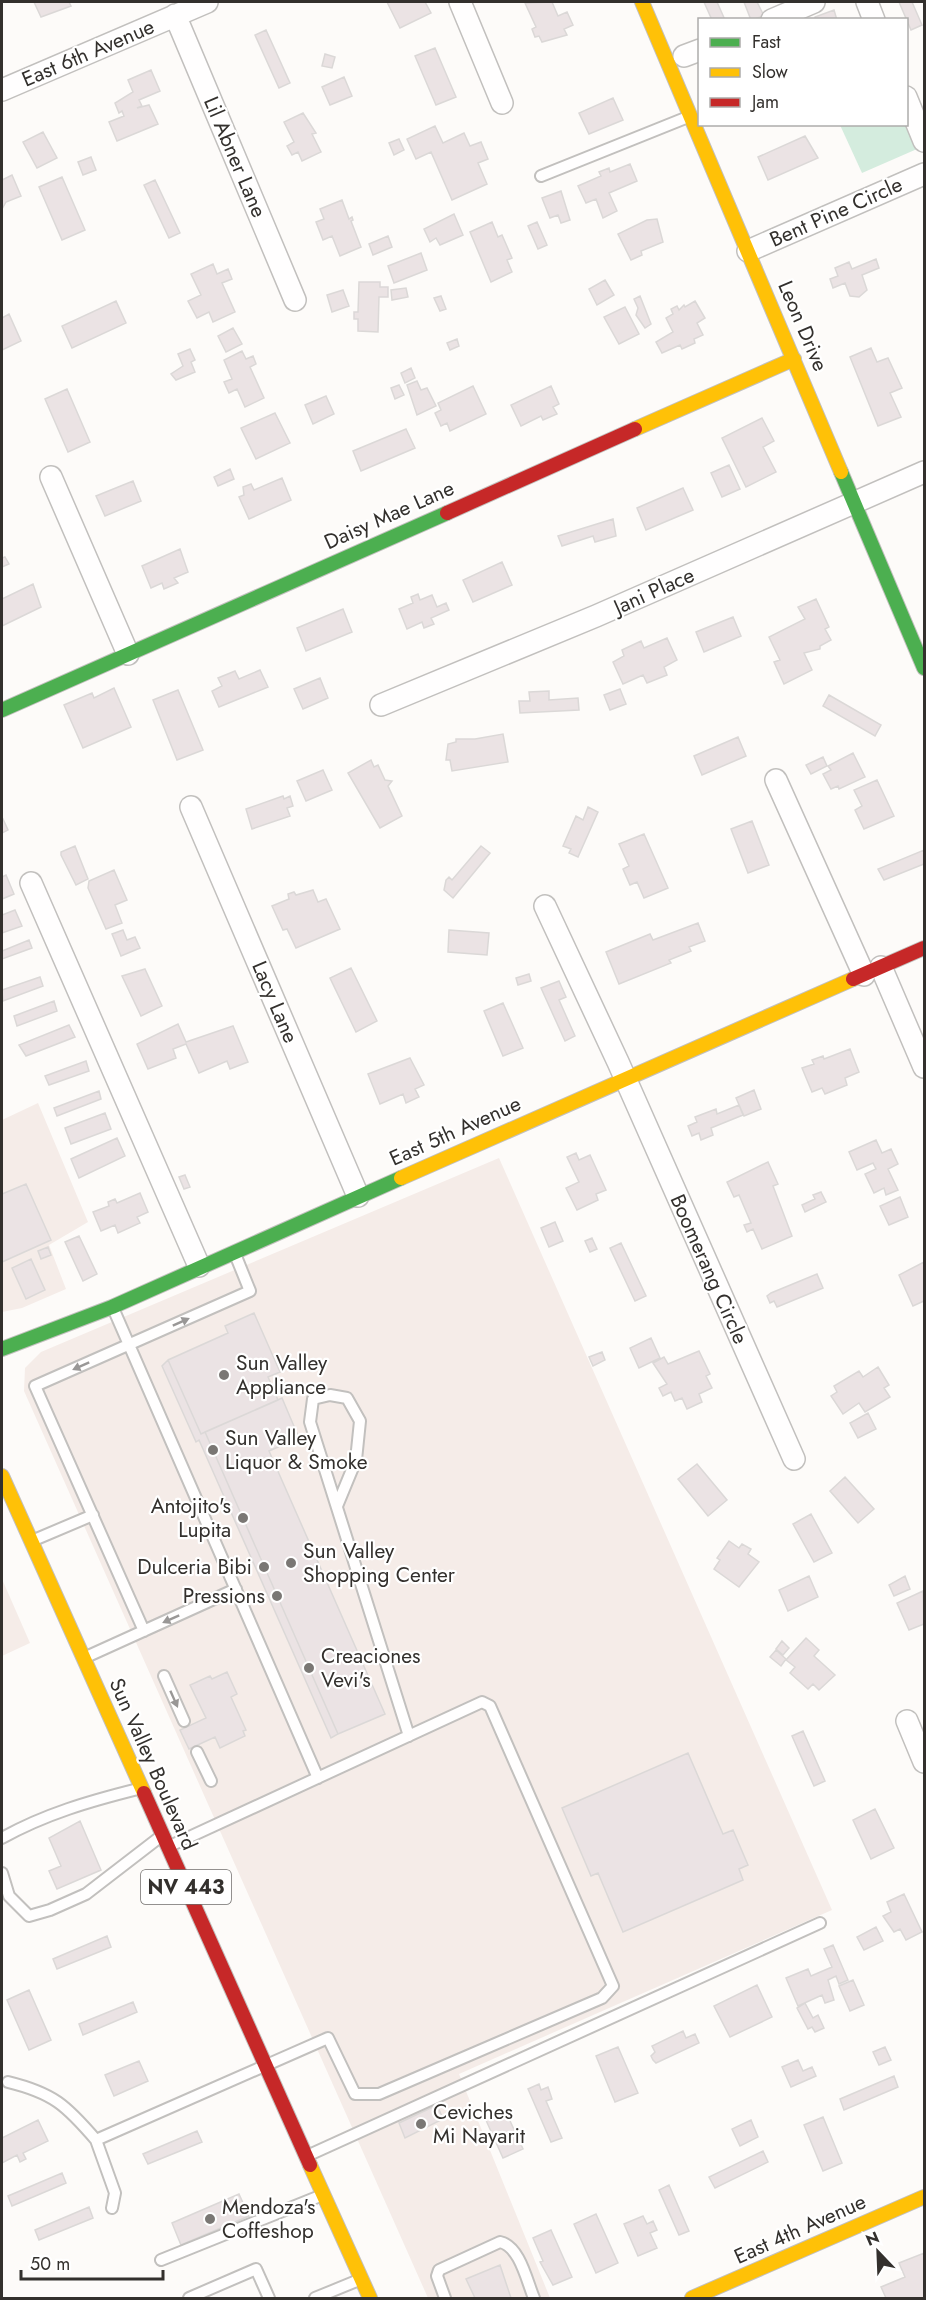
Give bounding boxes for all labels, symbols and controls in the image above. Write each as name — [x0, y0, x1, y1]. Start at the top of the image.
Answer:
street label: East 6th Avenue — [17, 12, 159, 94]
legend — [698, 18, 908, 126]
text: Fast — [752, 29, 781, 55]
text: Slow — [752, 59, 789, 85]
text: Jam — [750, 89, 779, 115]
street label: Lil Abner Lane — [196, 92, 274, 222]
street label: Bent Pine Circle — [765, 169, 907, 255]
street label: Leon Drive — [770, 276, 836, 376]
street label: Daisy Mae Lane — [319, 473, 459, 557]
street label: Jani Place — [606, 560, 699, 623]
street label: Lacy Lane — [244, 956, 306, 1048]
street label: East 5th Avenue — [384, 1089, 526, 1173]
street label: Boomerang Circle — [663, 1189, 755, 1349]
one-way arrow — [172, 1316, 190, 1326]
place label: Sun Valley Appliance — [236, 1348, 328, 1402]
one-way arrow — [73, 1361, 90, 1370]
marker: Sun Valley Appliance — [217, 1368, 231, 1382]
place label: Sun Valley Liquor & Smoke — [225, 1423, 368, 1477]
marker: Sun Valley Liquor & Smoke — [206, 1443, 220, 1457]
place label: Antojito's Lupita — [151, 1491, 231, 1545]
marker: Antojito's Lupita — [236, 1511, 250, 1525]
place label: Sun Valley Shopping Center — [303, 1536, 456, 1590]
place label: Dulceria Bibi — [137, 1552, 252, 1582]
marker: Sun Valley Shopping Center — [284, 1556, 298, 1570]
marker: Dulceria Bibi — [257, 1560, 271, 1574]
place label: Pressions — [183, 1581, 265, 1611]
marker: Pressions — [270, 1589, 284, 1603]
one-way arrow — [162, 1615, 180, 1624]
place label: Creaciones Vevi's — [321, 1641, 420, 1695]
marker: Creaciones Vevi's — [302, 1661, 316, 1675]
street label: Sun Valley Boulevard — [102, 1673, 204, 1855]
one-way arrow — [170, 1690, 179, 1708]
road number: NV 443 — [141, 1870, 231, 1904]
place label: Ceviches Mi Nayarit — [433, 2097, 525, 2151]
marker: Ceviches Mi Nayarit — [414, 2117, 428, 2131]
street label: East 4th Avenue — [729, 2186, 871, 2271]
place label: Mendoza's Coffeshop — [222, 2192, 315, 2246]
marker: Mendoza's Coffeshop — [203, 2212, 217, 2226]
north arrow — [848, 2222, 908, 2282]
text: N — [862, 2226, 883, 2252]
scale bar — [21, 2243, 164, 2281]
text: 50 m — [30, 2251, 70, 2277]

